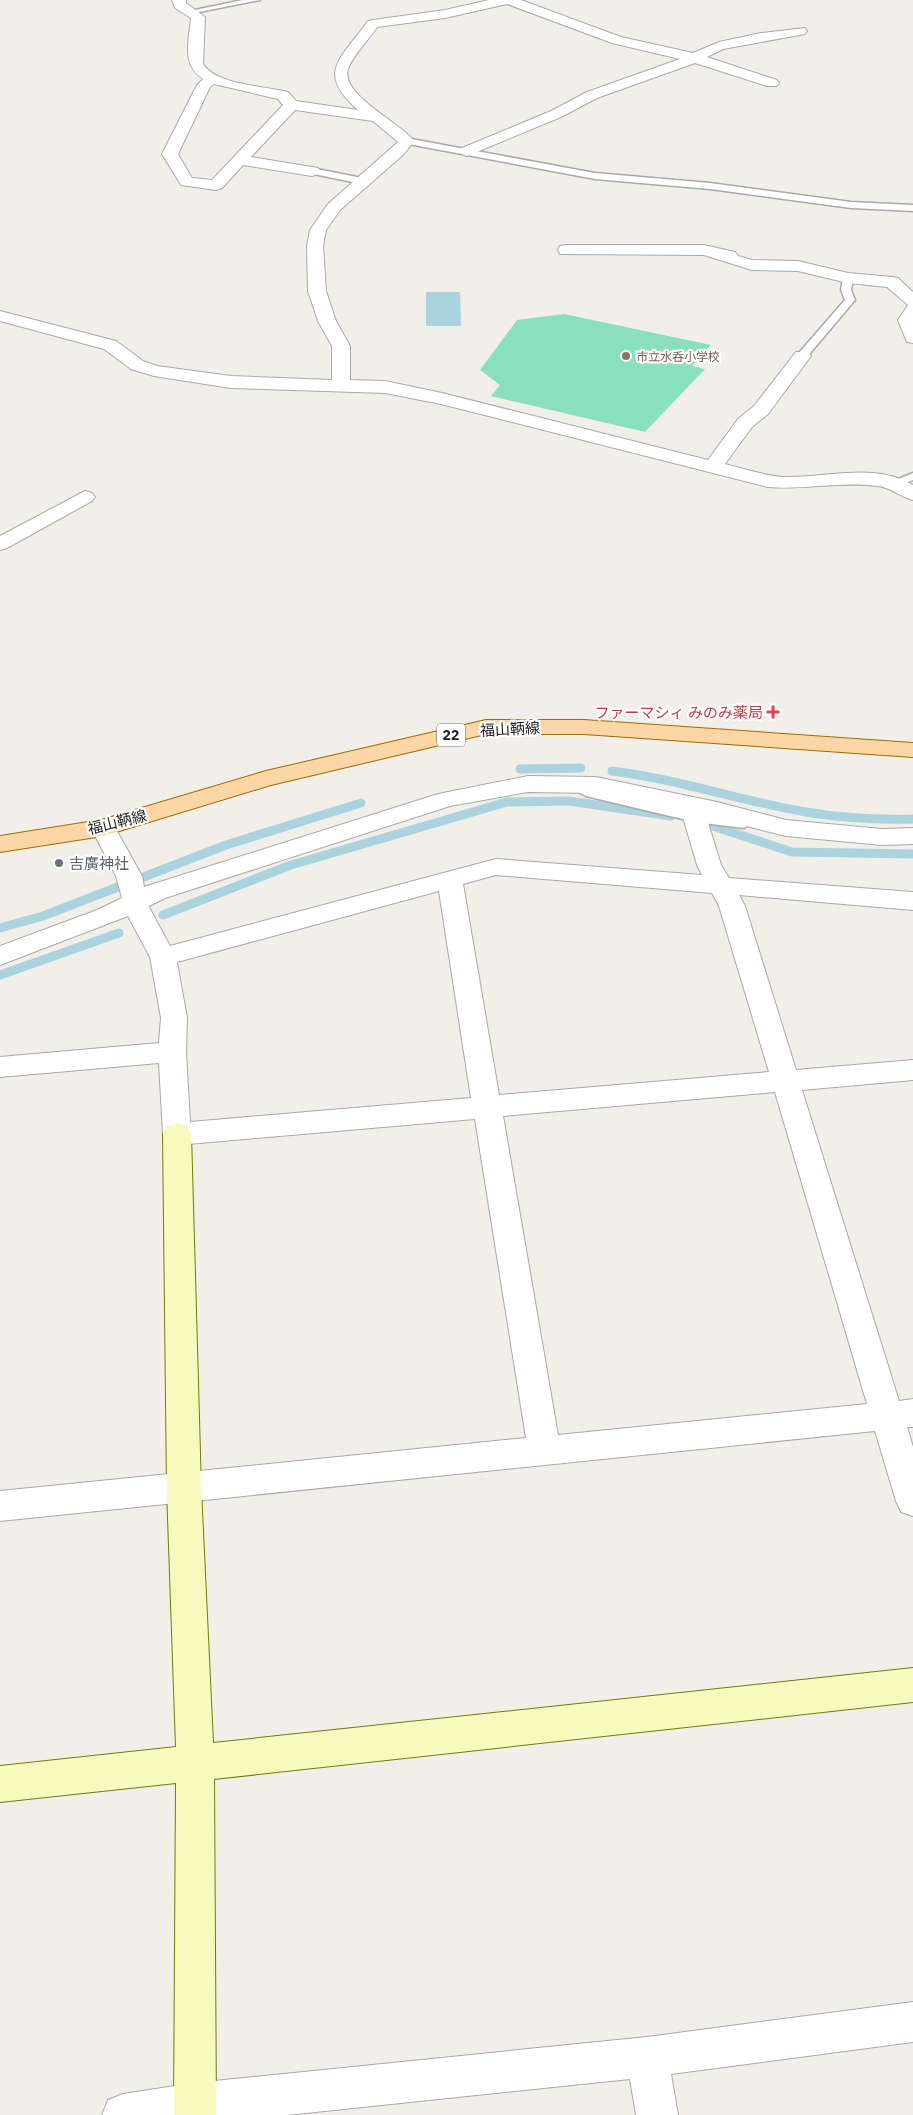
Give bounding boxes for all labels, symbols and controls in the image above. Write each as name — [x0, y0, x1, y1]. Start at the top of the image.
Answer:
place label: 市立水呑小学校 — [636, 349, 720, 364]
marker: 市立水呑小学校 — [620, 350, 632, 362]
place label: ファーマシィ みのみ薬局 — [594, 703, 763, 722]
marker: ファーマシィ みのみ薬局 — [767, 706, 779, 718]
street label: 福山鞆線 — [480, 718, 540, 740]
road number: 22 — [437, 724, 465, 746]
street label: 福山鞆線 — [86, 806, 148, 838]
place label: 吉廣神社 — [69, 854, 129, 873]
marker: 吉廣神社 — [53, 857, 65, 869]

